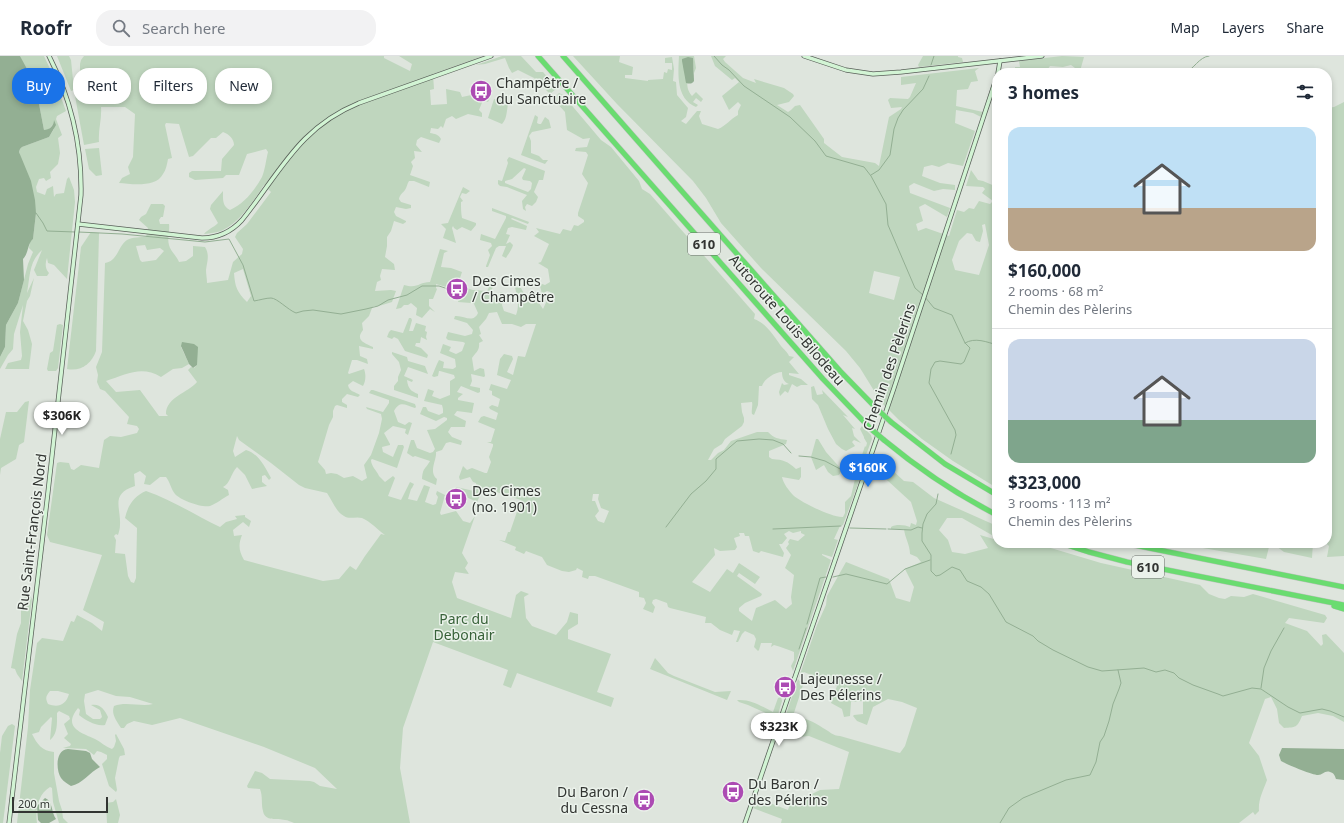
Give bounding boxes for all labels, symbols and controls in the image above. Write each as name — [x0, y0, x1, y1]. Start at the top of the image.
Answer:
search box — [96, 10, 376, 46]
text: Roofr — [20, 15, 72, 41]
icon: search — [110, 17, 132, 39]
text: Search here — [142, 18, 226, 38]
text: Map — [1171, 18, 1200, 37]
text: Layers — [1222, 18, 1264, 37]
text: Share — [1286, 18, 1324, 37]
chip: Buy — [12, 68, 65, 104]
chip: Rent — [73, 68, 131, 104]
chip: Filters — [139, 68, 207, 104]
chip: New — [215, 68, 272, 104]
place label: Champêtre / du Sanctuaire — [496, 73, 586, 108]
bus stop icon: Champêtre / du Sanctuaire — [468, 78, 494, 104]
text: 3 homes — [1008, 81, 1079, 104]
icon: filters — [1294, 81, 1316, 103]
icon: home — [1126, 153, 1198, 225]
road number: 610 — [688, 233, 720, 255]
street label: Autoroute Louis-Bilodeau — [725, 250, 849, 389]
text: $160,000 — [1008, 259, 1081, 282]
place label: Des Cimes / Champêtre — [472, 271, 554, 306]
bus stop icon: Des Cimes / Champêtre — [444, 276, 470, 302]
text: 2 rooms · 68 m² — [1008, 282, 1103, 300]
street label: Chemin des Pèlerins — [858, 300, 919, 433]
text: Chemin des Pèlerins — [1008, 300, 1132, 318]
icon: home — [1126, 365, 1198, 437]
pin: $306K — [34, 402, 90, 436]
text: $306K — [43, 406, 81, 424]
street label: Rue Saint-François Nord — [12, 452, 51, 611]
pin: $160K — [840, 454, 896, 488]
text: $160K — [849, 458, 887, 476]
text: $323,000 — [1008, 471, 1081, 494]
place label: Des Cimes (no. 1901) — [472, 481, 541, 516]
bus stop icon: Des Cimes (no. 1901) — [443, 486, 469, 512]
text: 3 rooms · 113 m² — [1008, 494, 1111, 512]
text: Chemin des Pèlerins — [1008, 512, 1132, 530]
road number: 610 — [1132, 556, 1164, 578]
park label: Parc du Debonair — [433, 609, 495, 644]
place label: Lajeunesse / Des Pélerins — [800, 669, 883, 704]
bus stop icon: Lajeunesse / Des Pélerins — [772, 674, 798, 700]
pin: $323K — [751, 713, 807, 747]
text: $323K — [760, 717, 798, 735]
place label: Du Baron / des Pélerins — [748, 774, 828, 809]
bus stop icon: Du Baron / des Pélerins — [720, 779, 746, 805]
place label: Du Baron / du Cessna — [557, 782, 629, 817]
bus stop icon: Du Baron / du Cessna — [631, 787, 657, 813]
scale bar — [12, 795, 108, 814]
text: 200 m — [18, 796, 50, 811]

